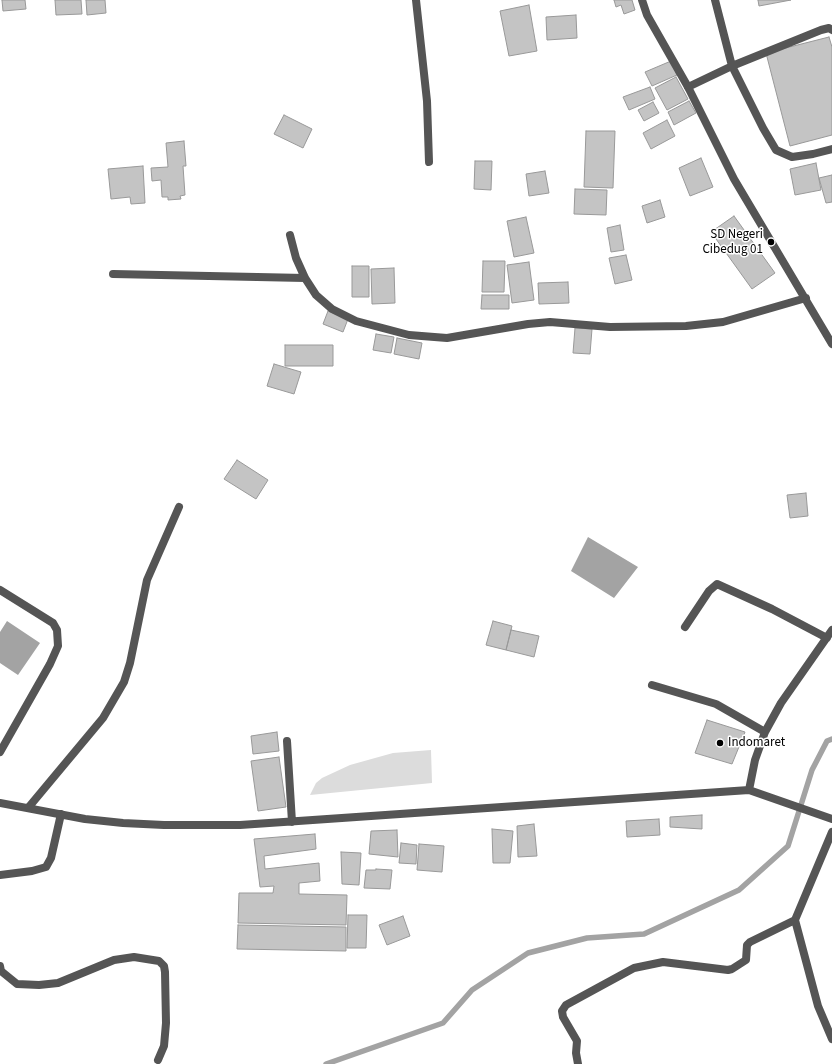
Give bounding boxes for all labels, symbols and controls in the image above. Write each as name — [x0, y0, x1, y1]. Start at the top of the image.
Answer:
place label: SD Negeri Cibedug 01 — [702, 227, 763, 258]
marker: SD Negeri Cibedug 01 — [766, 237, 776, 247]
place label: Indomaret — [728, 735, 785, 751]
marker: Indomaret — [715, 738, 725, 748]

